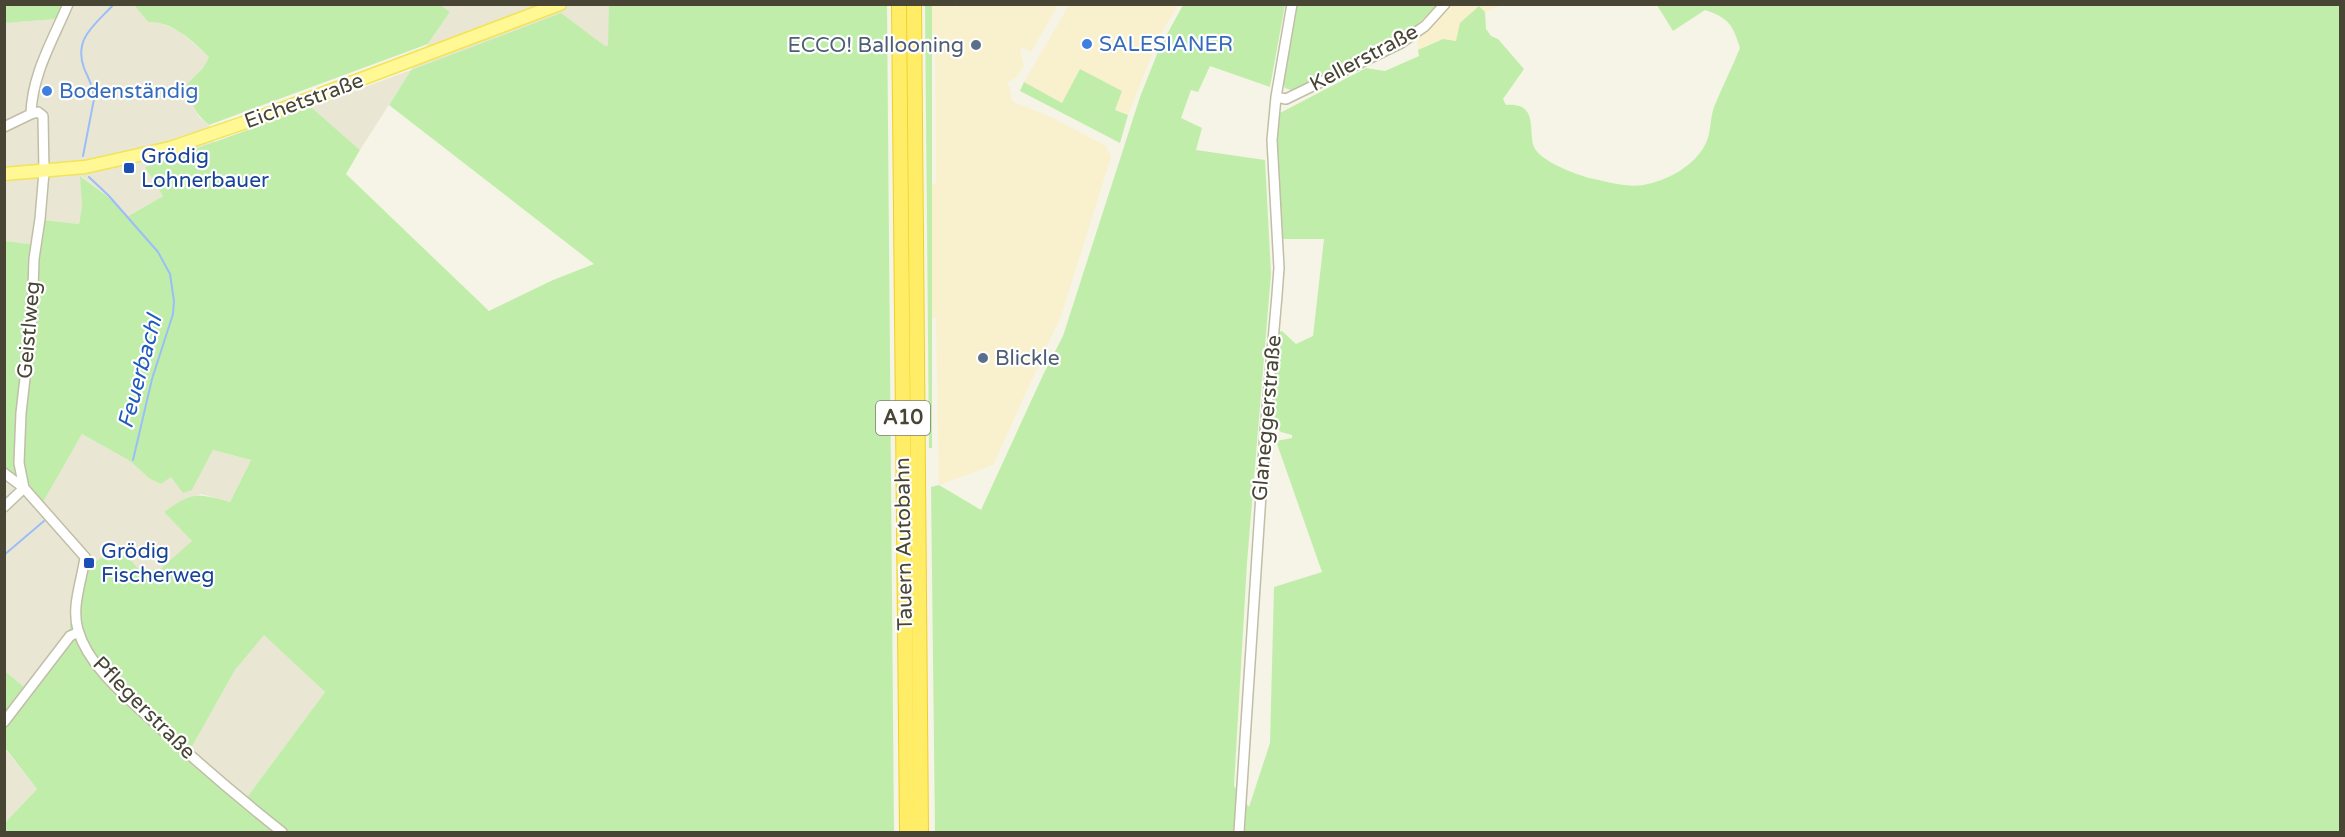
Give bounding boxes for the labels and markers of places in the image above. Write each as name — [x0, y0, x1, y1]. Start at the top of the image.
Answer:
place label: SALESIANER — [1099, 32, 1233, 57]
place label: ECCO! Ballooning — [788, 33, 964, 58]
marker: SALESIANER — [1080, 37, 1094, 51]
marker: ECCO! Ballooning — [969, 38, 983, 52]
place label: Bodenständig — [59, 79, 198, 104]
marker: Bodenständig — [40, 84, 54, 98]
place label: Grödig Lohnerbauer — [141, 144, 269, 193]
marker: Grödig Lohnerbauer — [122, 161, 136, 175]
place label: Blickle — [995, 346, 1060, 371]
marker: Blickle — [976, 351, 990, 365]
place label: Grödig Fischerweg — [101, 539, 214, 588]
marker: Grödig Fischerweg — [82, 556, 96, 570]

